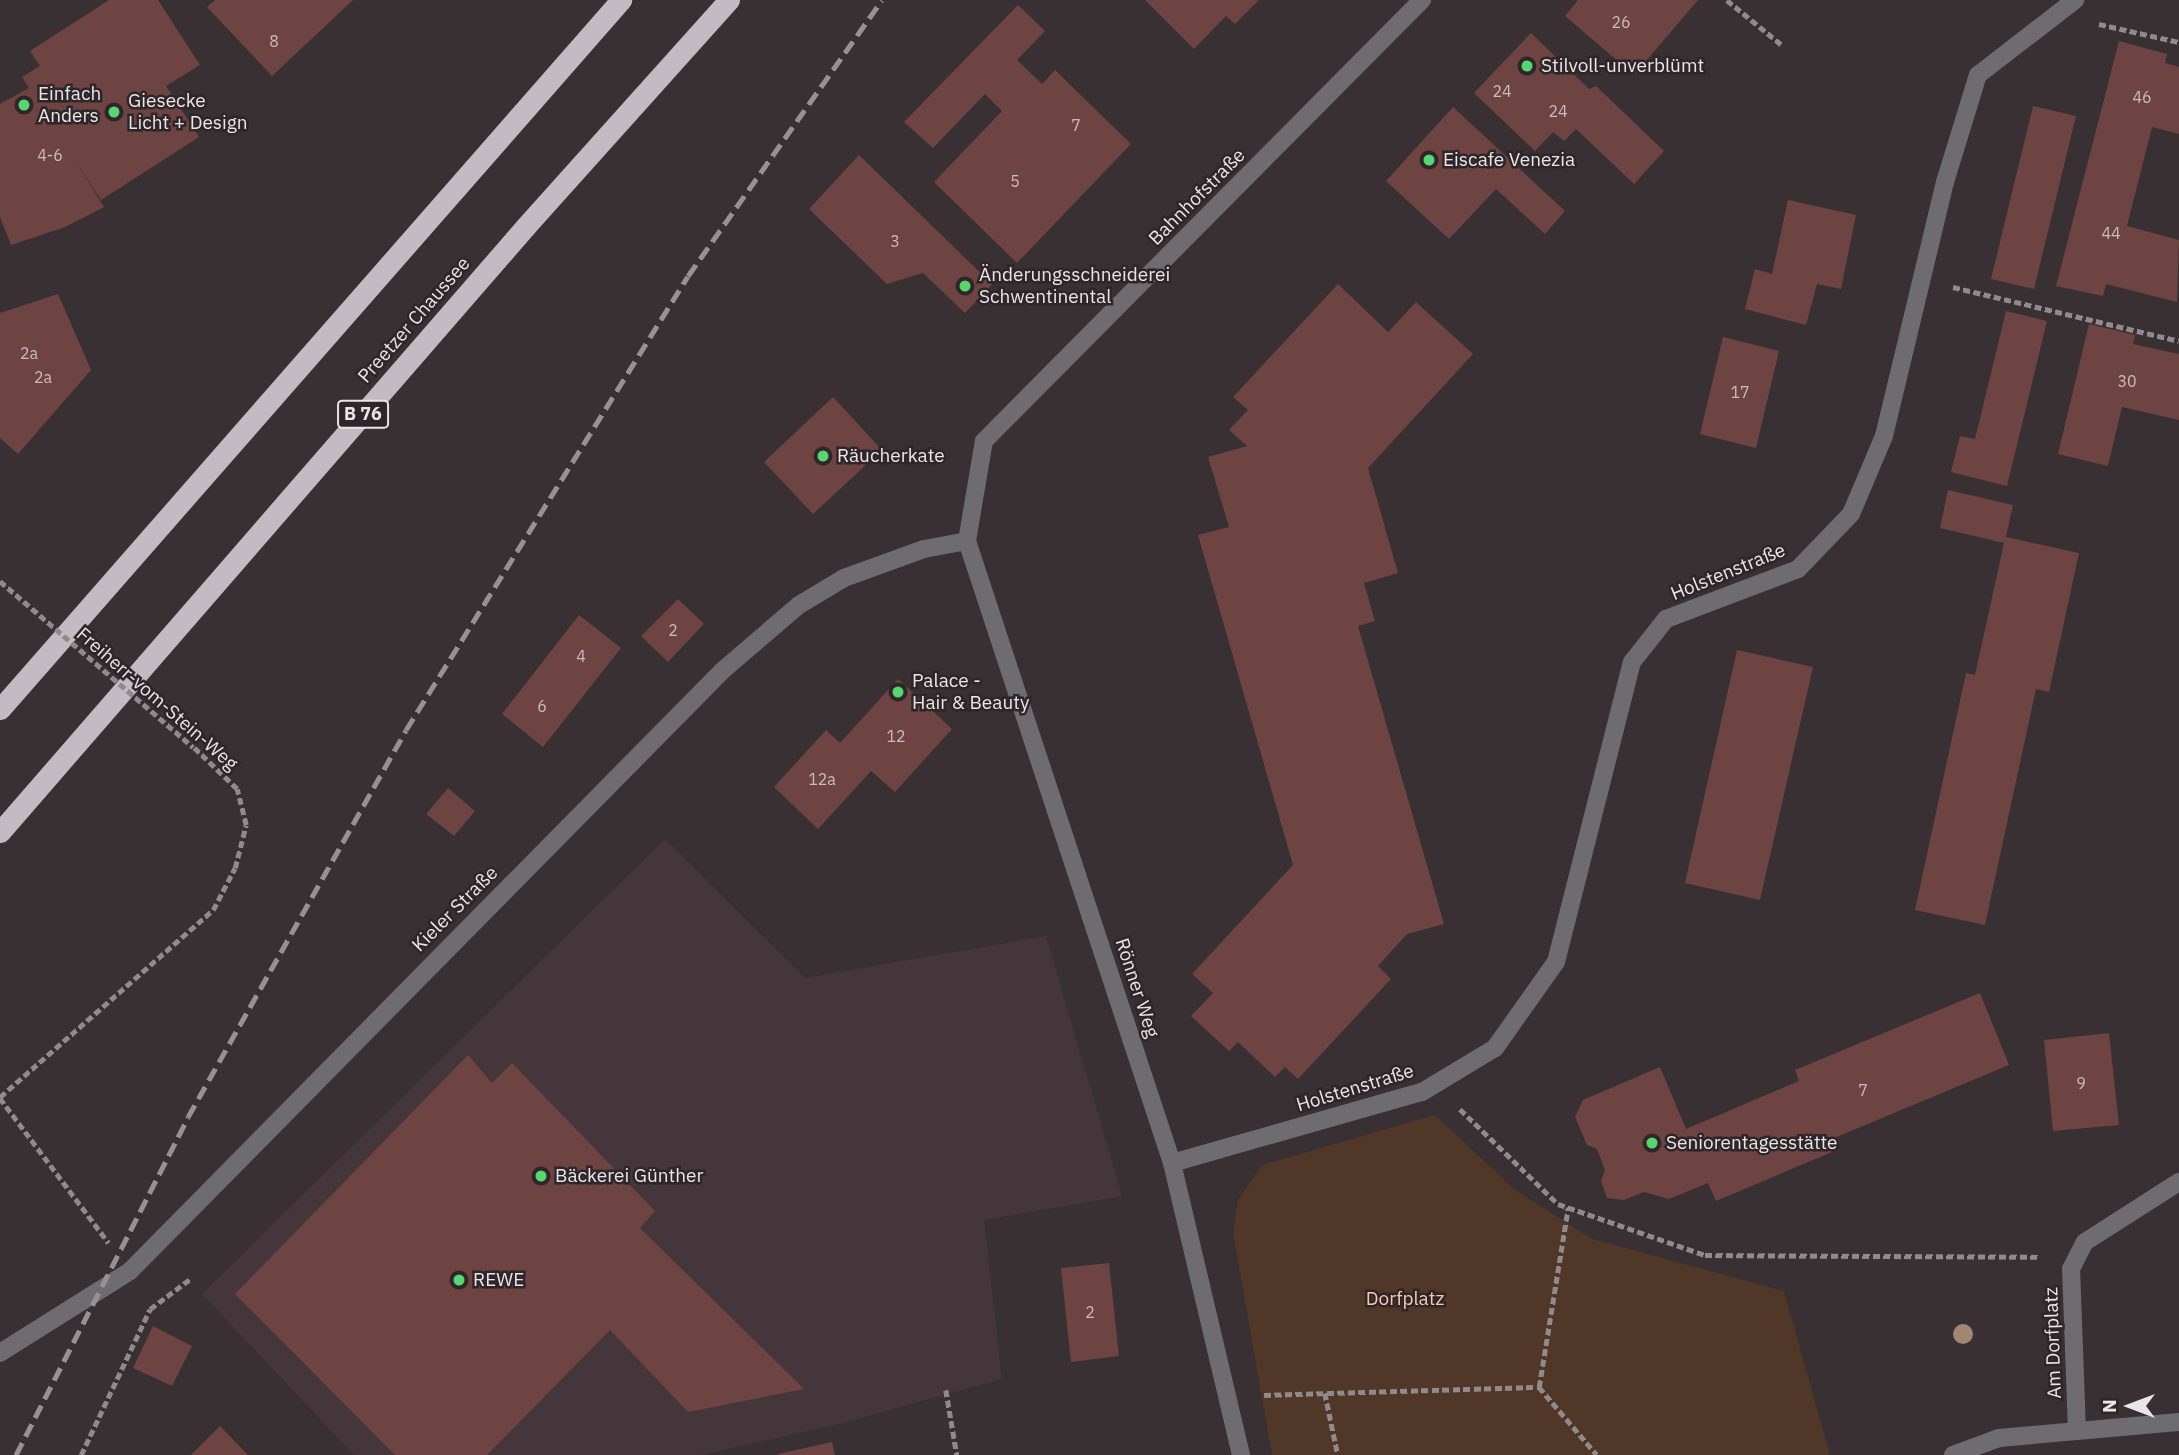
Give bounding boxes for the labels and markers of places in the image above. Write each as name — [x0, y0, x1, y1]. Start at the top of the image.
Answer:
place label: Stilvoll-unverblümt — [1541, 55, 1704, 77]
marker: Stilvoll-unverblümt — [1519, 58, 1535, 74]
place label: Einfach Anders — [38, 83, 101, 127]
place label: Giesecke Licht + Design — [128, 90, 248, 134]
marker: Einfach Anders — [16, 97, 32, 113]
marker: Giesecke Licht + Design — [106, 104, 122, 120]
place label: Eiscafe Venezia — [1443, 149, 1575, 171]
marker: Eiscafe Venezia — [1421, 152, 1437, 168]
place label: Änderungsschneiderei Schwentinental — [979, 264, 1170, 308]
marker: Änderungsschneiderei Schwentinental — [957, 278, 973, 294]
place label: Räucherkate — [837, 445, 945, 467]
marker: Räucherkate — [815, 448, 831, 464]
place label: Palace - Hair & Beauty — [912, 670, 1029, 714]
marker: Palace - Hair & Beauty — [890, 684, 906, 700]
place label: Seniorentagesstätte — [1666, 1132, 1838, 1154]
marker: Seniorentagesstätte — [1644, 1135, 1660, 1151]
place label: Bäckerei Günther — [555, 1165, 703, 1187]
marker: Bäckerei Günther — [533, 1168, 549, 1184]
place label: REWE — [473, 1269, 524, 1291]
marker: REWE — [451, 1272, 467, 1288]

